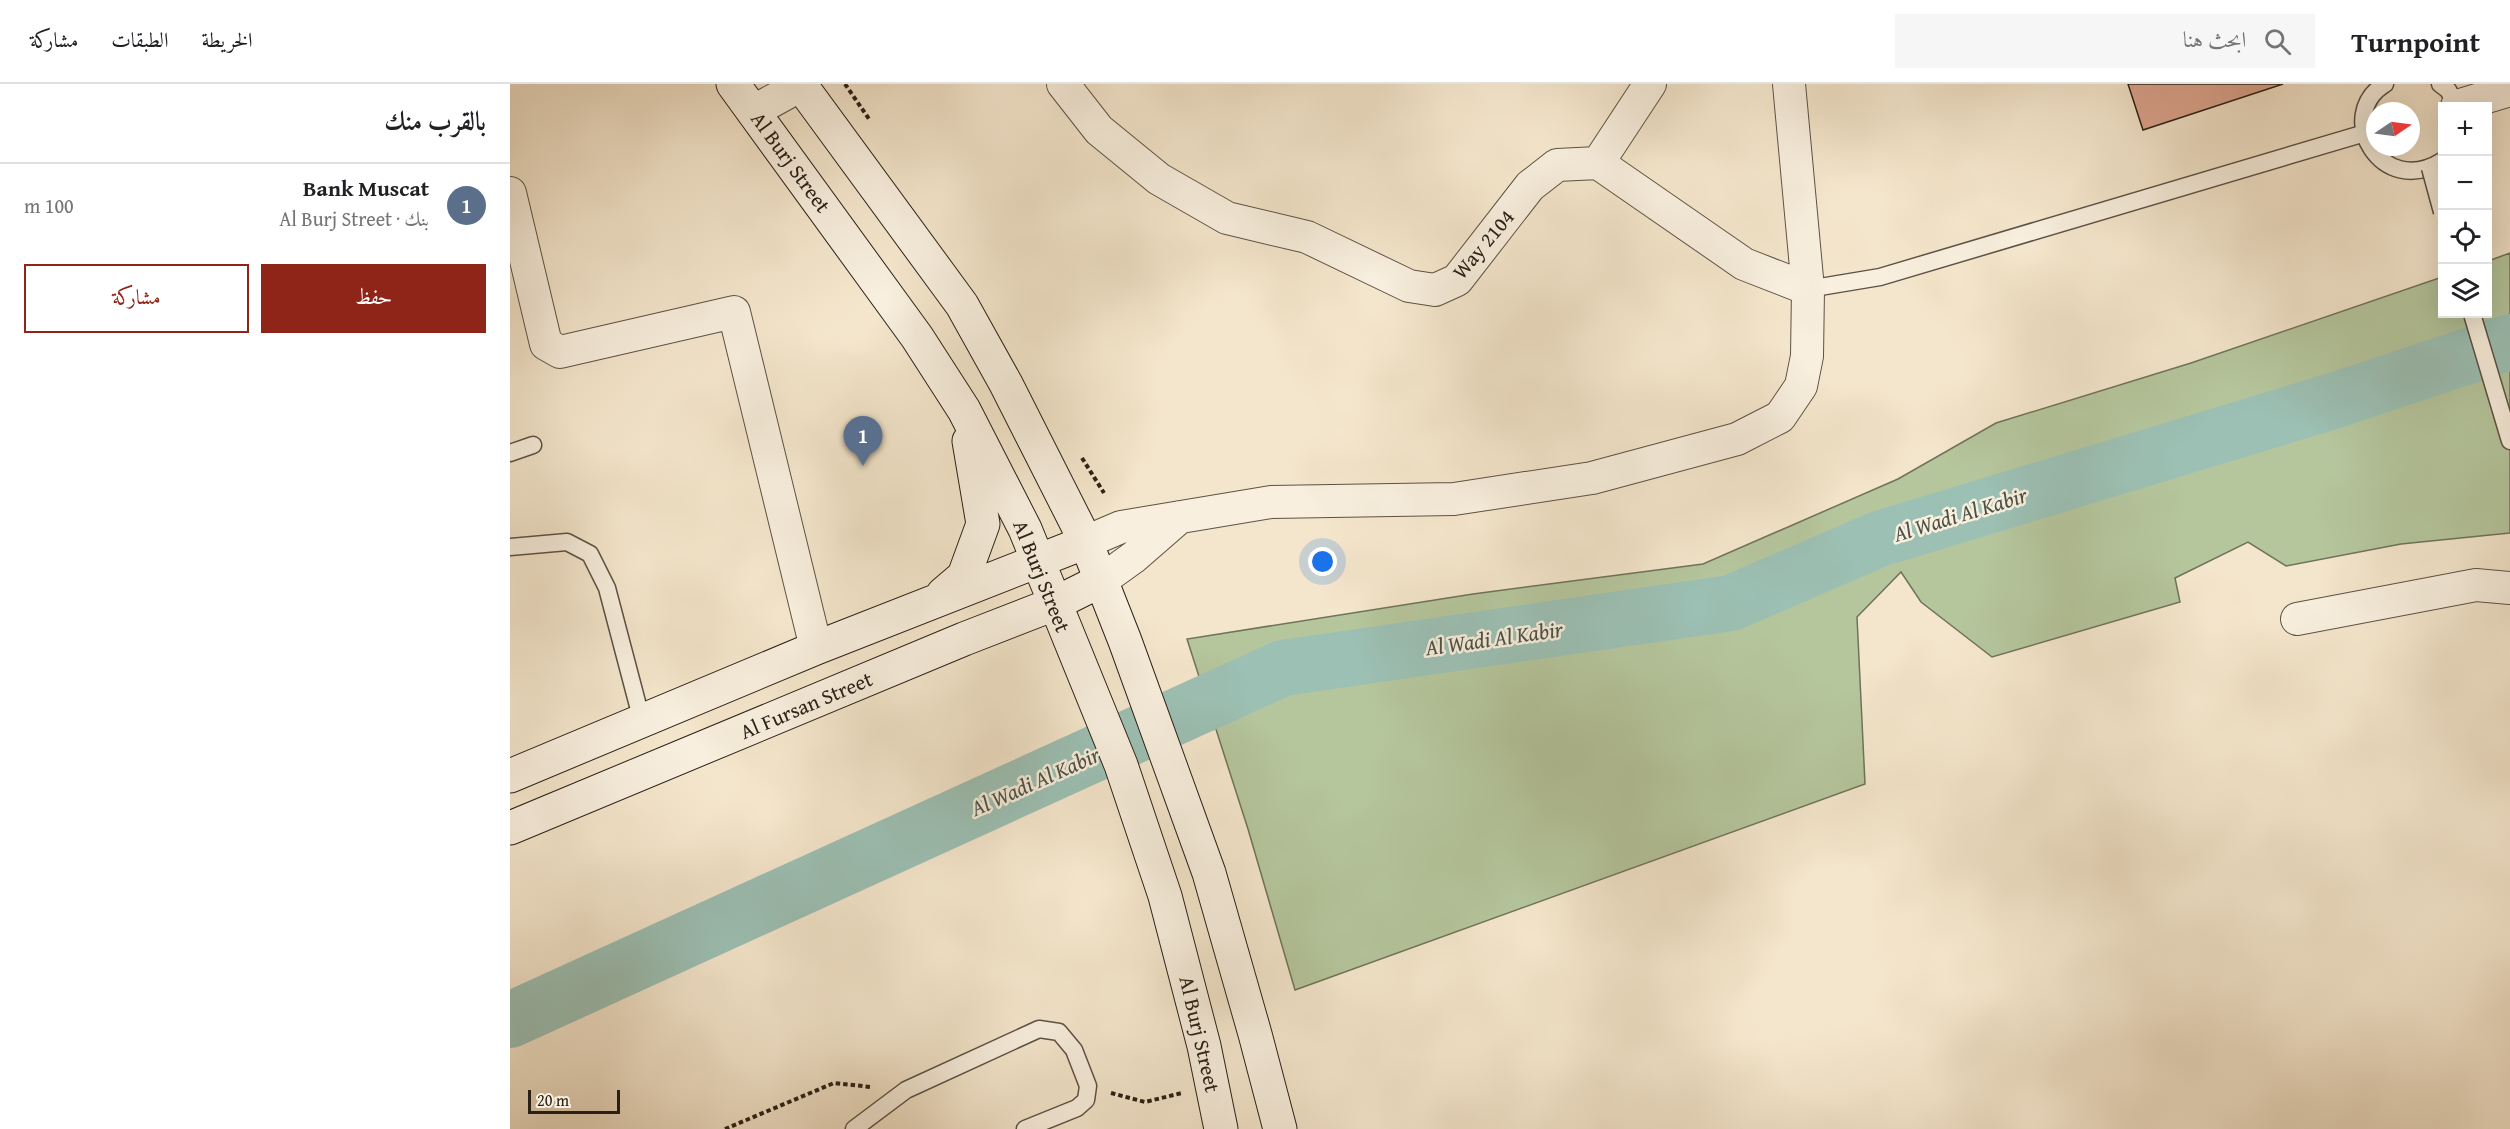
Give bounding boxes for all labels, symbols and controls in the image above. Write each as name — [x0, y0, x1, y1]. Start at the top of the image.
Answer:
search box — [1895, 14, 2315, 68]
text: Turnpoint — [2351, 21, 2480, 62]
text: ابحث هنا — [2183, 23, 2246, 55]
text: مشاركة — [30, 24, 78, 55]
text: الطبقات — [111, 24, 168, 55]
text: الخريطة — [201, 24, 253, 55]
icon: search — [2261, 25, 2294, 58]
text: بالقرب منك — [384, 101, 486, 140]
north arrow — [2366, 102, 2420, 156]
map controls — [2438, 102, 2492, 318]
button: + — [2438, 102, 2492, 156]
street label: Al Burj Street — [744, 105, 839, 220]
button: − — [2438, 156, 2492, 210]
text: Bank Muscat — [303, 172, 429, 204]
text: 100 m — [24, 191, 74, 220]
text: 1 — [461, 191, 472, 220]
street label: Way 2104 — [1445, 202, 1521, 286]
text: بنك · Al Burj Street — [279, 204, 429, 233]
button: locate — [2438, 210, 2492, 264]
button: مشاركة — [24, 264, 249, 333]
button: حفظ — [261, 264, 486, 333]
button: layers — [2438, 264, 2492, 318]
pin: 1 — [844, 416, 882, 466]
water label: Al Wadi Al Kabir — [1888, 478, 2032, 550]
street label: Al Burj Street — [1005, 515, 1079, 637]
your location — [1308, 547, 1337, 576]
water label: Al Wadi Al Kabir — [1422, 612, 1566, 664]
street label: Al Fursan Street — [735, 663, 878, 747]
water label: Al Wadi Al Kabir — [964, 738, 1105, 824]
street label: Al Burj Street — [1172, 973, 1229, 1096]
scale bar — [528, 1087, 620, 1114]
text: 20 m — [537, 1088, 569, 1112]

